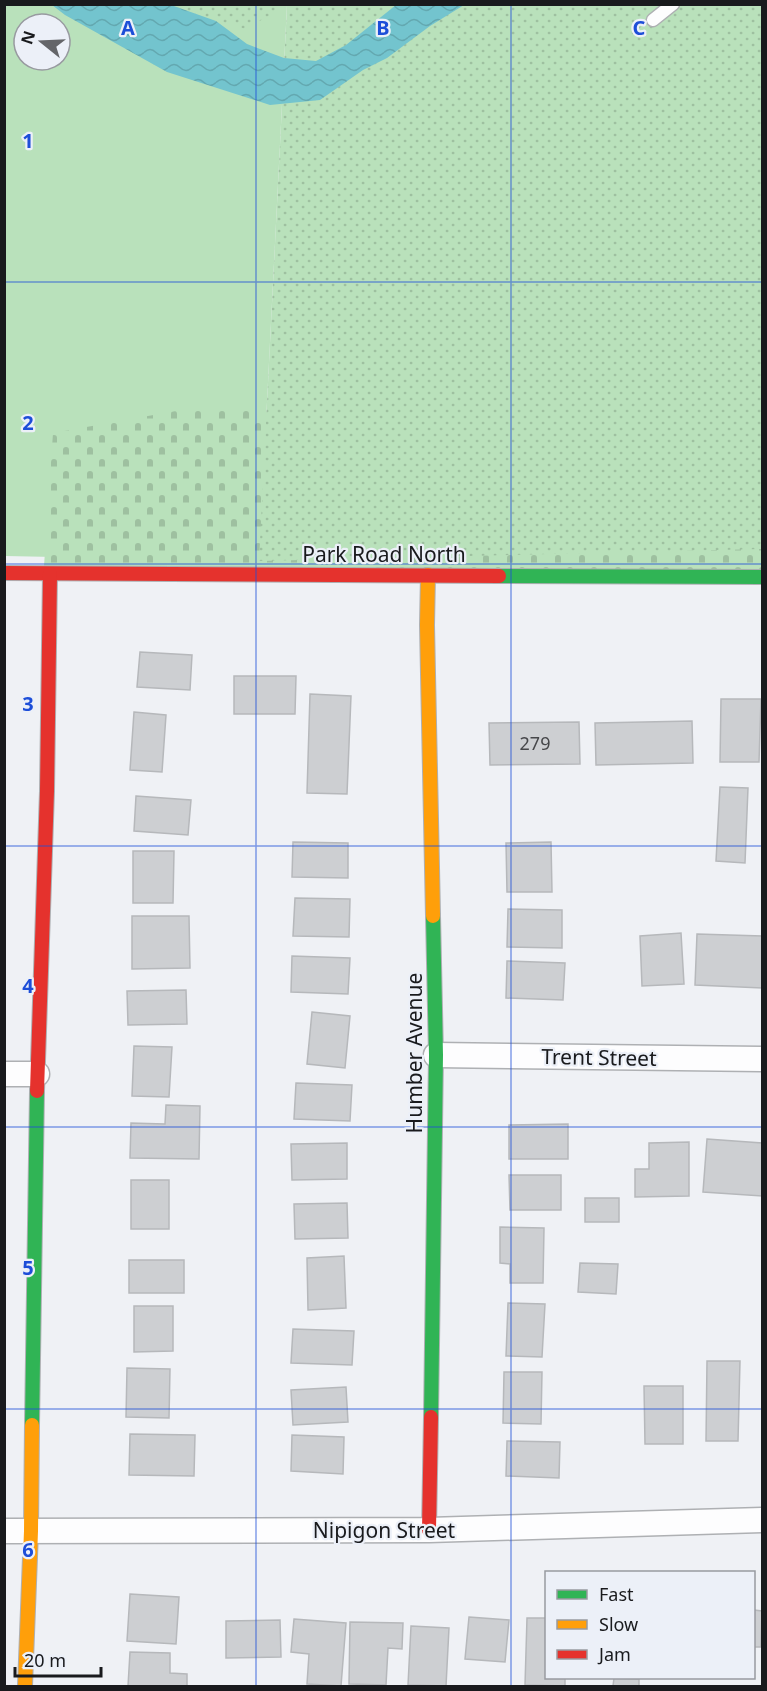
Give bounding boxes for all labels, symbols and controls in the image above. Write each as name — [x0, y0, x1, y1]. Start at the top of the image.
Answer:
north arrow — [12, 12, 72, 72]
text: A — [121, 14, 135, 41]
text: B — [376, 14, 390, 41]
text: C — [633, 14, 646, 41]
text: N — [15, 28, 40, 47]
text: 1 — [22, 127, 34, 154]
text: 2 — [22, 409, 34, 436]
street label: Park Road North — [302, 540, 466, 568]
text: 3 — [22, 690, 34, 717]
house number: 279 — [520, 731, 550, 755]
text: 4 — [22, 972, 34, 999]
street label: Humber Avenue — [400, 973, 428, 1133]
street label: Trent Street — [541, 1042, 657, 1072]
text: 5 — [22, 1254, 34, 1281]
street label: Nipigon Street — [313, 1516, 456, 1544]
text: 6 — [22, 1536, 34, 1563]
legend — [545, 1571, 755, 1679]
text: Fast — [599, 1582, 634, 1606]
text: Slow — [599, 1612, 638, 1636]
scale bar — [15, 1640, 100, 1678]
text: Jam — [597, 1642, 631, 1666]
text: 20 m — [24, 1648, 66, 1672]

